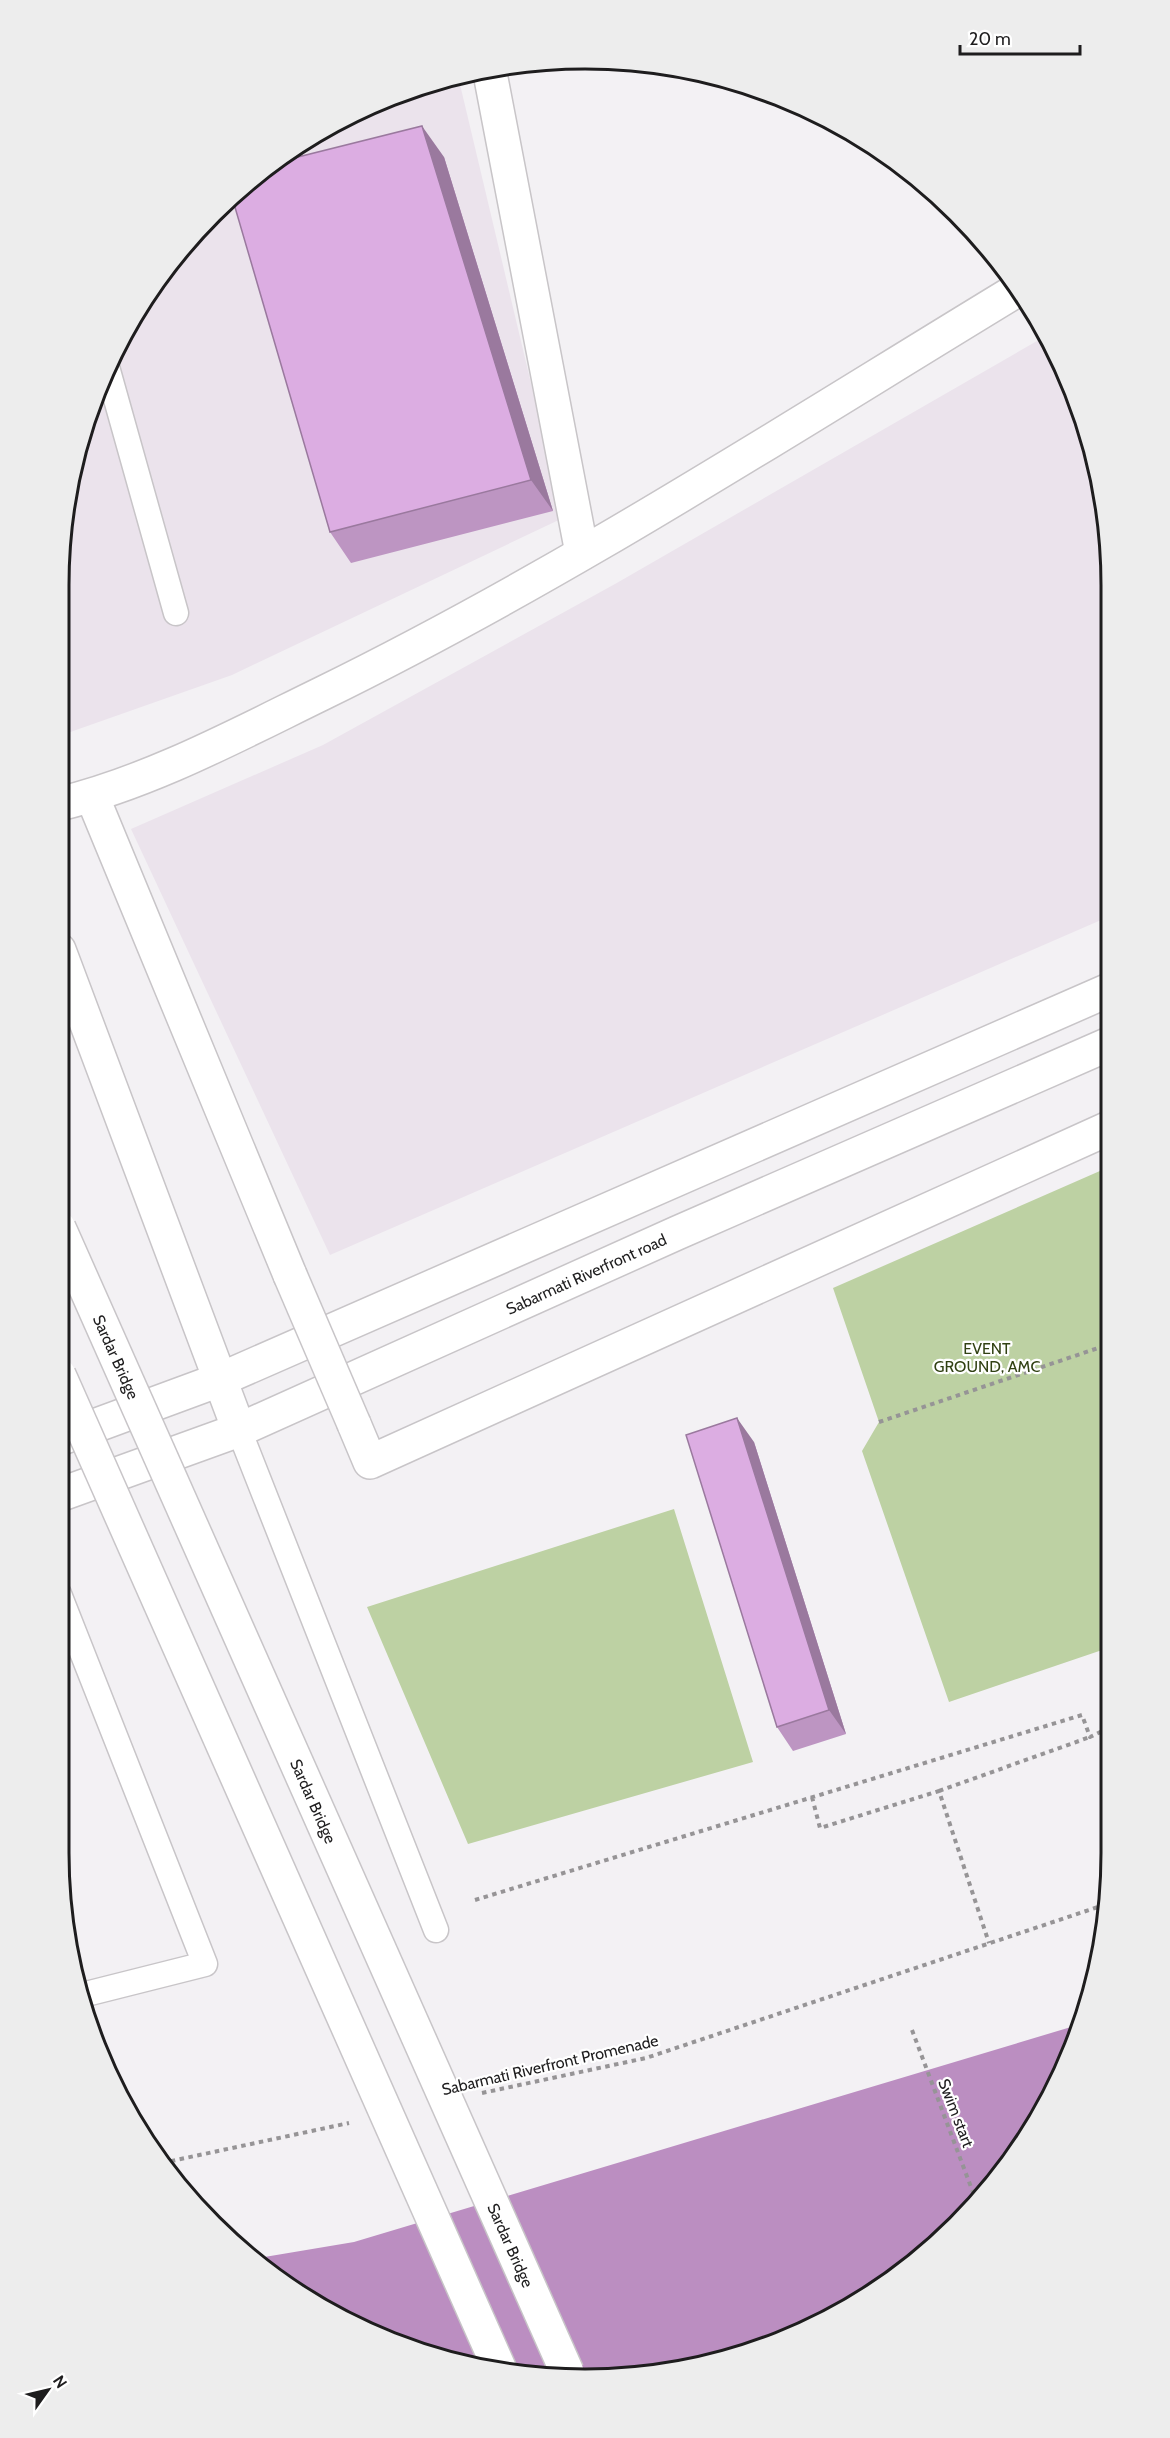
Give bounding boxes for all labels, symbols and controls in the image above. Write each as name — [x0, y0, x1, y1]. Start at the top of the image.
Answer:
scale bar — [960, 18, 1080, 56]
text: 20 m — [969, 28, 1011, 50]
street label: Sabarmati Riverfront road — [503, 1230, 669, 1318]
street label: Sardar Bridge — [89, 1312, 143, 1402]
park label: EVENT GROUND, AMC — [934, 1339, 1040, 1376]
street label: Sardar Bridge — [286, 1756, 340, 1846]
street label: Sabarmati Riverfront Promenade — [440, 2031, 660, 2099]
street label: Swim start — [934, 2076, 978, 2151]
street label: Sardar Bridge — [484, 2200, 538, 2290]
north arrow — [18, 2360, 78, 2420]
text: N — [49, 2372, 71, 2392]

